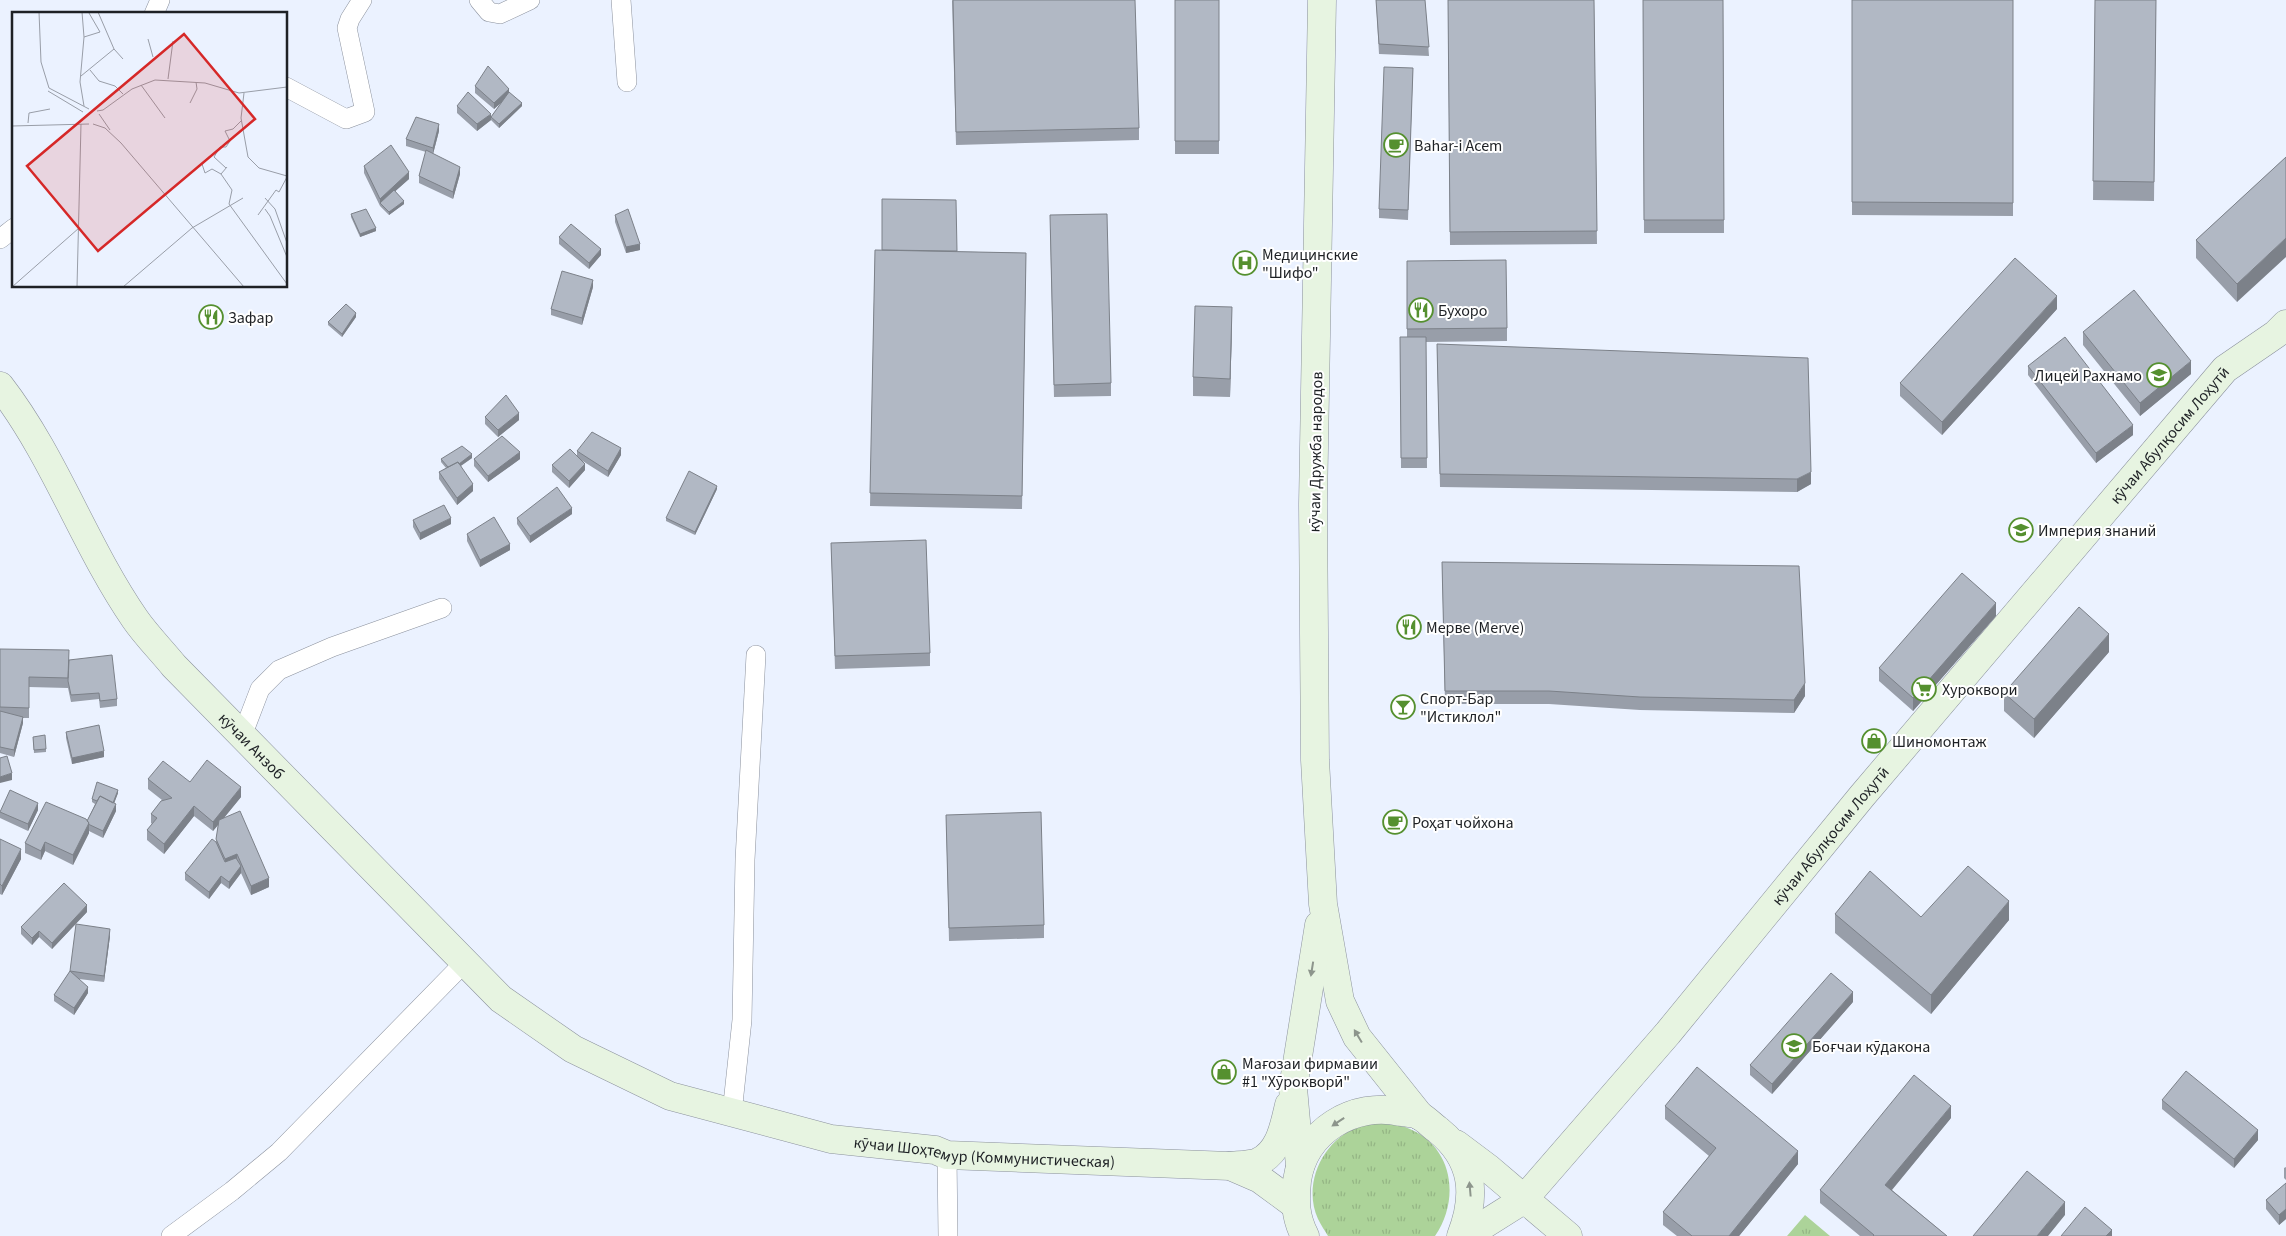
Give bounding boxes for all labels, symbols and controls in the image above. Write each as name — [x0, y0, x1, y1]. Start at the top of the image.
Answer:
inset map — [12, 12, 288, 288]
cafe icon: Bahar-i Acem — [1383, 132, 1409, 158]
place label: Bahar-i Acem — [1414, 135, 1502, 157]
place label: Медицинские "Шифо" — [1262, 244, 1358, 284]
hospital icon: Медицинские "Шифо" — [1232, 250, 1258, 276]
restaurant icon: Бухоро — [1408, 297, 1434, 323]
place label: Бухоро — [1438, 300, 1487, 322]
restaurant icon: Зафар — [198, 304, 224, 330]
place label: Зафар — [228, 307, 273, 329]
street label: кӯчаи Абулқосим Лоҳутӣ — [2105, 362, 2235, 509]
school or university icon: Лицей Рахнамо — [2146, 362, 2172, 388]
place label: Лицей Рахнамо — [2034, 365, 2142, 387]
street label: кӯчаи Дружба народов — [1304, 371, 1328, 533]
school or university icon: Империя знаний — [2008, 517, 2034, 543]
place label: Империя знаний — [2038, 520, 2156, 542]
restaurant icon: Мерве (Merve) — [1396, 614, 1422, 640]
place label: Мерве (Merve) — [1426, 617, 1524, 639]
supermarket icon: Хуроквори — [1911, 676, 1937, 702]
place label: Хуроквори — [1942, 679, 2018, 701]
place label: Спорт-Бар "Истиклол" — [1420, 688, 1501, 728]
bar icon: Спорт-Бар "Истиклол" — [1390, 694, 1416, 720]
street label: кӯчаи Анзоб — [213, 708, 289, 785]
shop icon: Шиномонтаж — [1861, 728, 1887, 754]
place label: Шиномонтаж — [1892, 731, 1987, 753]
street label: кӯчаи Абулқосим Лоҳутӣ — [1767, 762, 1895, 910]
cafe icon: Роҳат чойхона — [1382, 809, 1408, 835]
place label: Роҳат чойхона — [1412, 812, 1514, 834]
one-way arrow — [1308, 962, 1316, 978]
one-way arrow — [1353, 1029, 1362, 1042]
school or university icon: Боғчаи кӯдакона — [1781, 1033, 1807, 1059]
place label: Боғчаи кӯдакона — [1812, 1036, 1930, 1058]
place label: Мағозаи фирмавии #1 "Хӯрокворӣ" — [1242, 1053, 1378, 1093]
shop icon: Мағозаи фирмавии #1 "Хӯрокворӣ" — [1211, 1059, 1237, 1085]
one-way arrow — [1331, 1117, 1345, 1127]
street label: кӯчаи Шоҳтемур (Коммунистическая) — [853, 1131, 1116, 1174]
one-way arrow — [1465, 1180, 1473, 1196]

